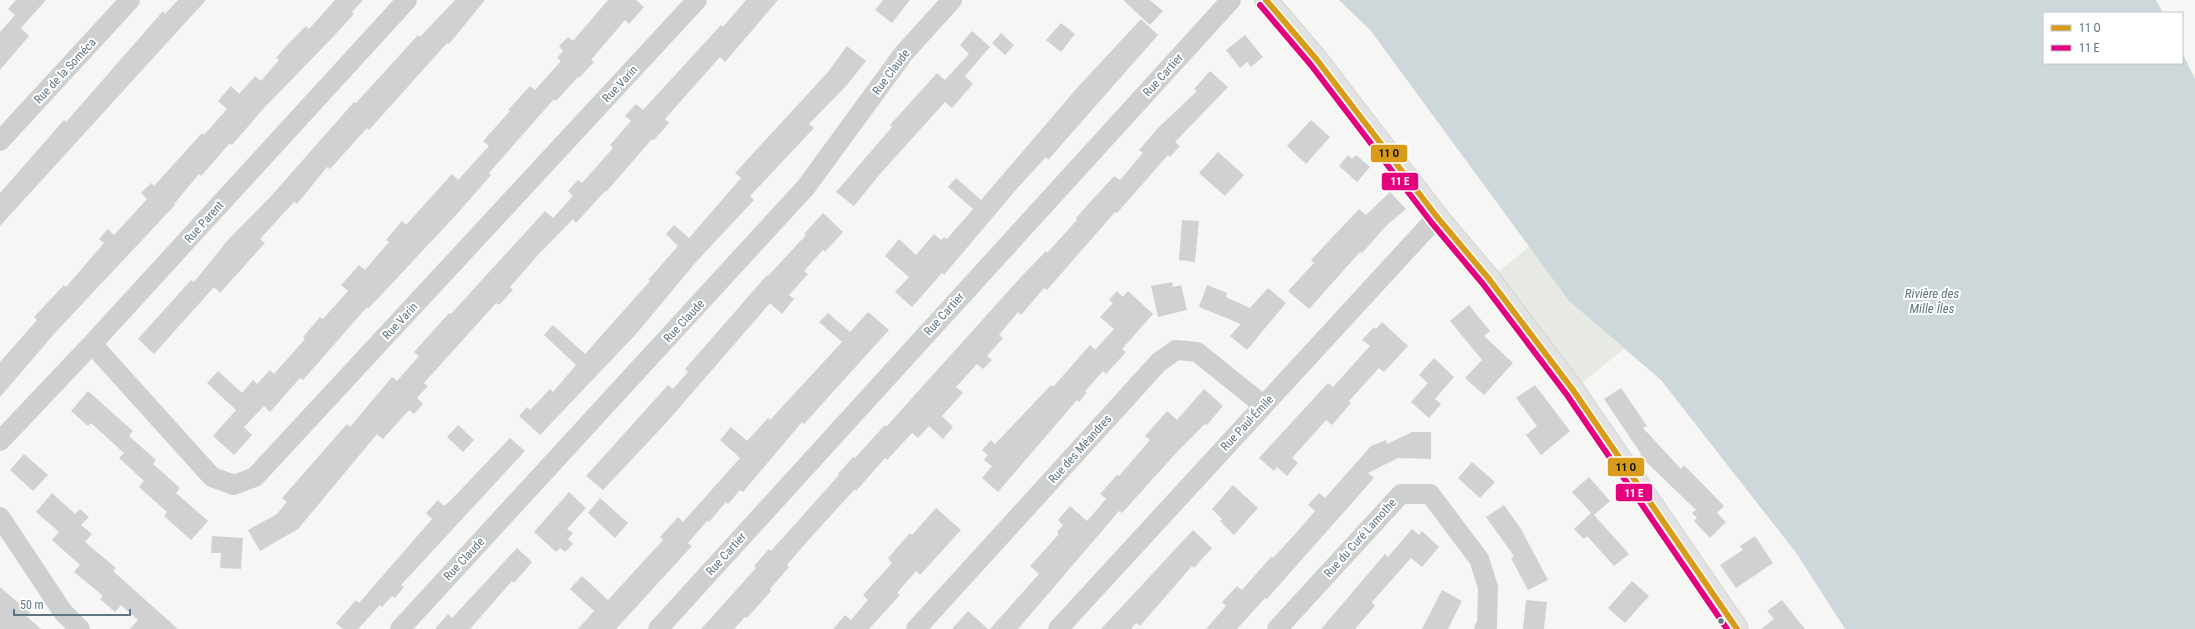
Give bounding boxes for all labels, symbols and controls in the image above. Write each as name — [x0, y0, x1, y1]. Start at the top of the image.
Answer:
legend — [2043, 12, 2183, 64]
text: 11 O — [2079, 21, 2101, 35]
street label: Rue de la Soméca — [31, 35, 99, 107]
text: 11 E — [2079, 41, 2100, 55]
street label: Rue Claude — [869, 46, 913, 97]
street label: Rue Cartier — [1140, 51, 1186, 99]
street label: Rue Varin — [600, 63, 641, 105]
line badge: 11 O — [1370, 144, 1408, 163]
text: 11 O — [1379, 147, 1400, 160]
line badge: 11 E — [1381, 172, 1419, 191]
text: 11 E — [1390, 175, 1410, 188]
street label: Rue Parent — [182, 198, 227, 246]
water label: Rivière des Mille Îles — [1905, 286, 1959, 316]
street label: Rue Cartier — [921, 290, 967, 338]
street label: Rue Claude — [661, 296, 708, 345]
street label: Rue Varin — [380, 300, 421, 342]
street label: Rue Paul-Émile — [1217, 391, 1276, 454]
street label: Rue des Méandres — [1046, 412, 1114, 486]
line badge: 11 O — [1607, 457, 1645, 477]
text: 11 O — [1616, 461, 1637, 474]
line badge: 11 E — [1615, 483, 1653, 502]
text: 11 E — [1624, 487, 1644, 500]
street label: Rue du Curé Lamothe — [1321, 495, 1399, 580]
street label: Rue Cartier — [703, 530, 749, 578]
street label: Rue Claude — [441, 534, 488, 583]
scale bar — [14, 591, 130, 617]
text: 50 m — [20, 598, 44, 612]
unlabelled marker — [1716, 616, 1726, 626]

